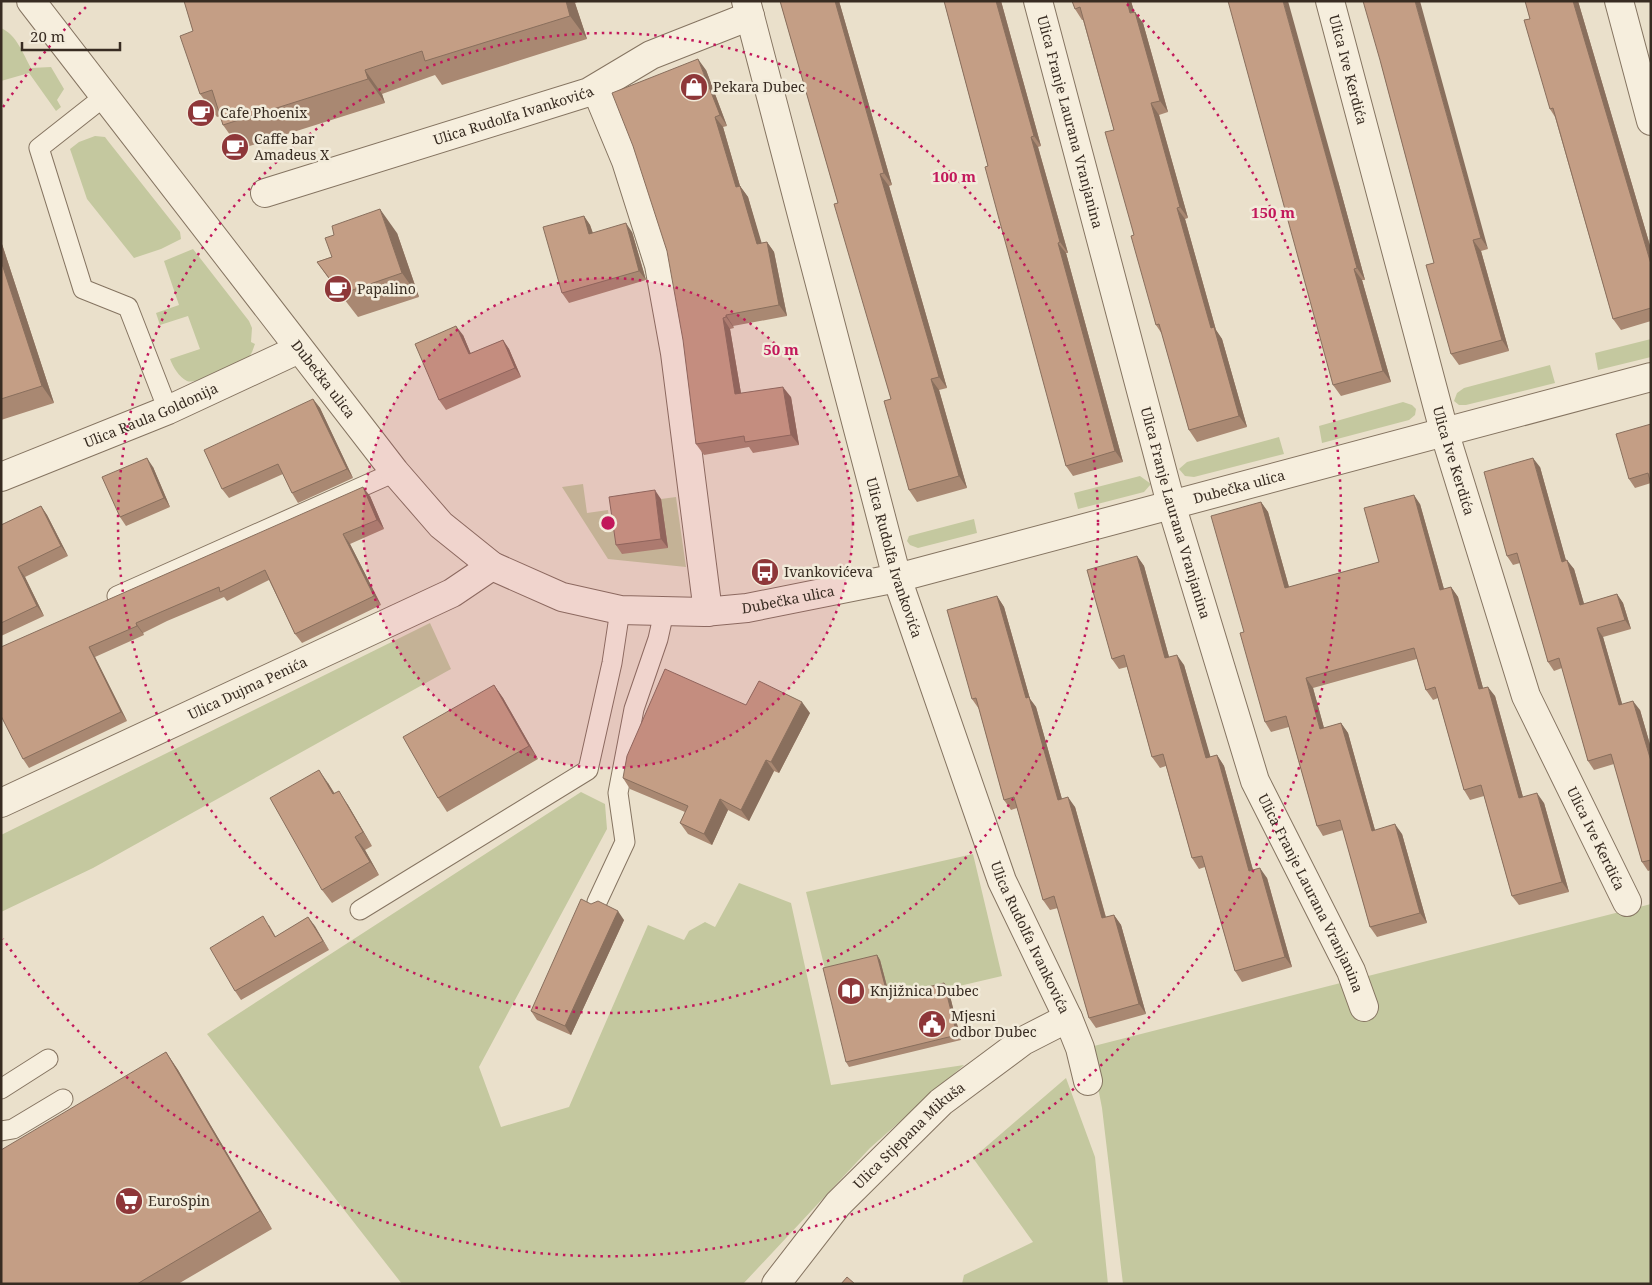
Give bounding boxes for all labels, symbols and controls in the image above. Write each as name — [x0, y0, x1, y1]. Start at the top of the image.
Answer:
street label: Ulica Ive Kerdića — [1325, 12, 1372, 127]
street label: Ulica Franje Laurana Vranjanina — [1033, 13, 1108, 230]
scale bar — [22, 20, 120, 52]
text: 20 m — [30, 26, 65, 46]
shop icon: Pekara Dubec — [679, 72, 709, 102]
place label: Pekara Dubec — [713, 77, 805, 96]
street label: Ulica Rudolfa Ivankovića — [431, 81, 597, 149]
cafe icon: Cafe Phoenix — [186, 98, 216, 128]
place label: Cafe Phoenix — [220, 103, 308, 122]
place label: Caffe bar Amadeus X — [254, 129, 330, 164]
cafe icon: Caffe bar Amadeus X — [220, 132, 250, 162]
text: 100 m — [932, 166, 976, 186]
text: 150 m — [1251, 202, 1295, 222]
cafe icon: Papalino — [323, 274, 353, 304]
place label: Papalino — [357, 279, 416, 298]
street label: Dubečka ulica — [287, 336, 360, 422]
text: 50 m — [763, 339, 799, 359]
street label: Ulica Raula Goldonija — [81, 378, 221, 452]
street label: Ulica Ive Kerdića — [1429, 404, 1480, 518]
street label: Ulica Franje Laurana Vranjanina — [1137, 405, 1215, 621]
street label: Dubečka ulica — [1191, 465, 1287, 508]
street label: Ulica Rudolfa Ivankovića — [862, 475, 927, 640]
centre of rings — [599, 514, 617, 532]
bus stop icon: Ivankovićeva — [750, 557, 780, 587]
place label: Ivankovićeva — [784, 562, 873, 581]
street label: Dubečka ulica — [741, 581, 836, 617]
street label: Ulica Dujma Penića — [185, 652, 310, 724]
street label: Ulica Ive Kerdića — [1563, 783, 1630, 893]
street label: Ulica Franje Laurana Vranjanina — [1254, 790, 1368, 995]
street label: Ulica Rudolfa Ivankovića — [987, 858, 1075, 1017]
library icon: Knjižnica Dubec — [836, 976, 866, 1006]
place label: Knjižnica Dubec — [870, 981, 979, 1000]
place label: Mjesni odbor Dubec — [951, 1006, 1037, 1041]
public building icon: Mjesni odbor Dubec — [917, 1009, 947, 1039]
street label: Ulica Stjepana Mikuša — [849, 1077, 969, 1193]
supermarket icon: EuroSpin — [114, 1186, 144, 1216]
place label: EuroSpin — [148, 1191, 210, 1210]

